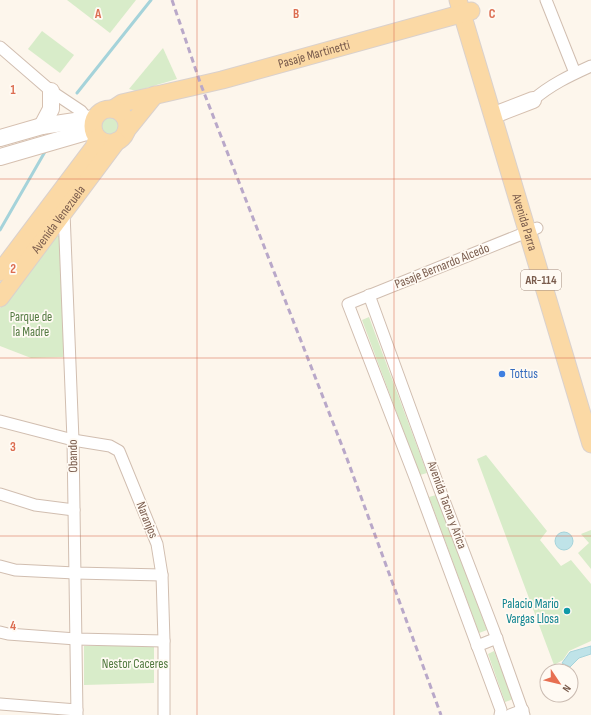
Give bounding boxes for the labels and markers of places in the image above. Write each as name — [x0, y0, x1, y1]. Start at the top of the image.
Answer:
place label: Tottus — [510, 366, 538, 382]
marker: Tottus — [497, 369, 507, 379]
place label: Palacio Mario Vargas Llosa — [502, 596, 559, 627]
marker: Palacio Mario Vargas Llosa — [562, 606, 572, 616]

